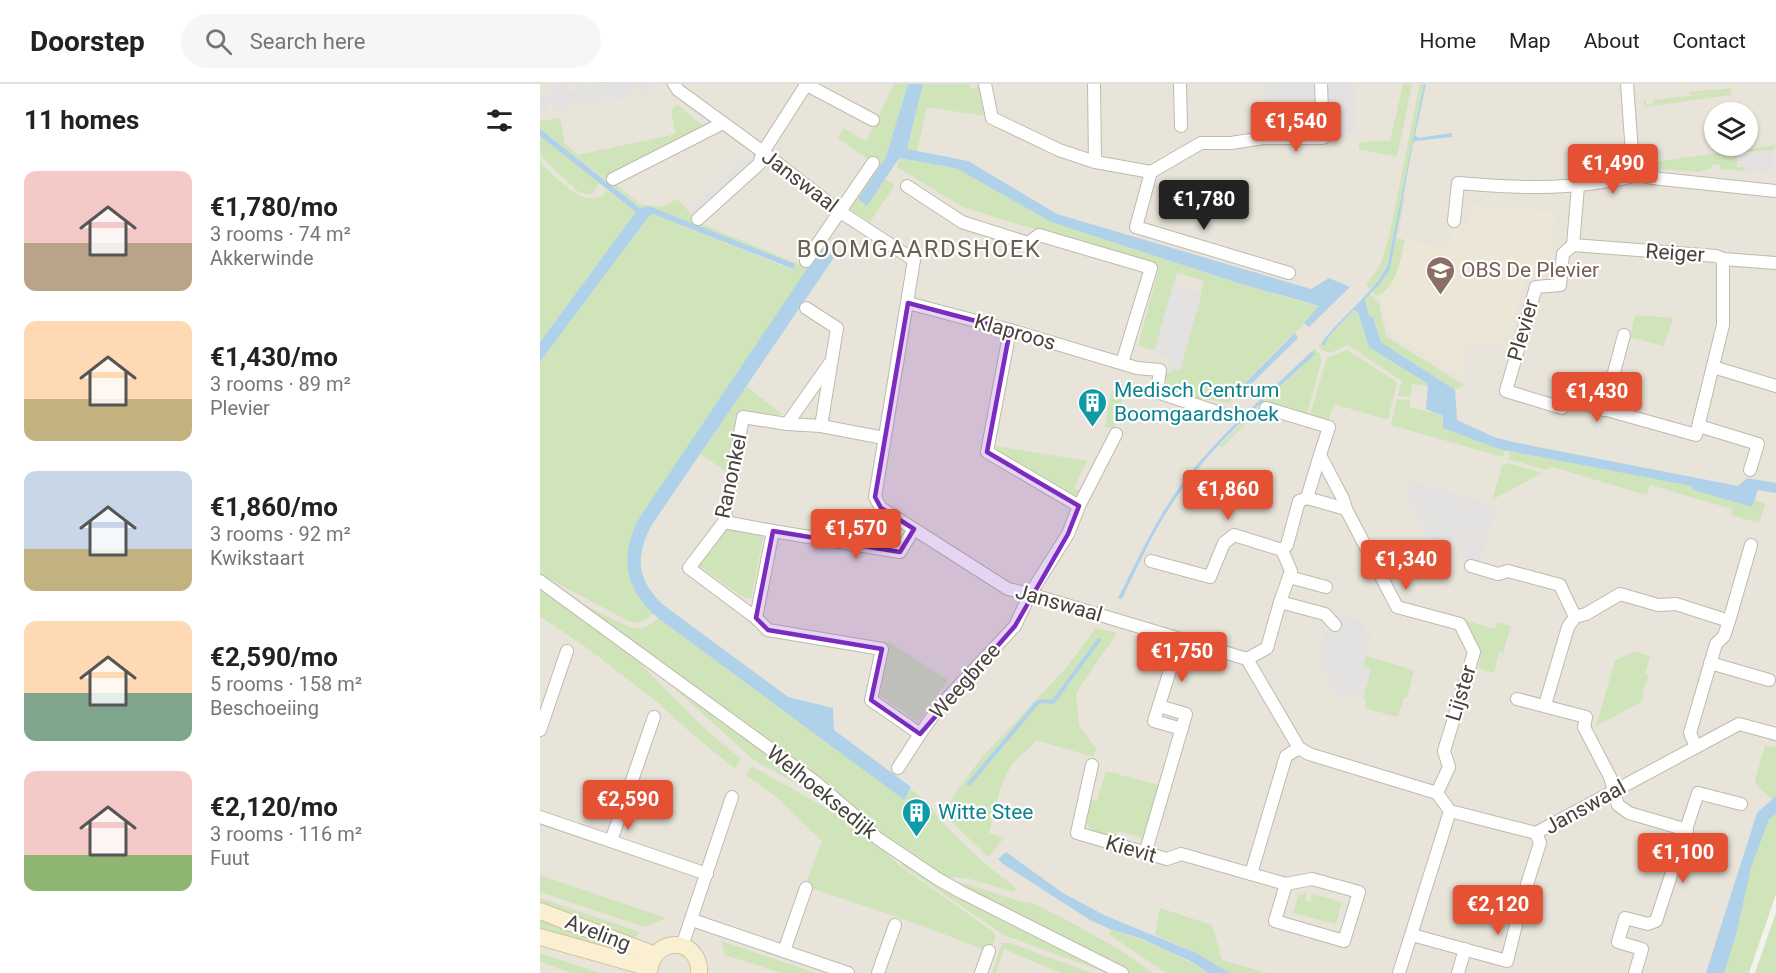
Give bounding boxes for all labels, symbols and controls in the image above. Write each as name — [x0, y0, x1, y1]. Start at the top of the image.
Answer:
search box — [181, 14, 601, 68]
text: Doorstep — [30, 25, 145, 58]
icon: search — [202, 25, 235, 58]
text: Search here — [250, 29, 366, 54]
text: Home — [1420, 29, 1476, 53]
text: Map — [1509, 29, 1551, 53]
text: About — [1584, 29, 1640, 53]
text: Contact — [1673, 29, 1746, 53]
pin: €1,540 — [1247, 102, 1345, 153]
map controls — [1704, 102, 1758, 156]
button: layers — [1704, 102, 1758, 156]
icon: filters — [483, 104, 516, 137]
text: 11 homes — [24, 105, 139, 135]
text: €1,540 — [1265, 109, 1327, 133]
pin: €1,490 — [1564, 144, 1662, 195]
street label: Janswaal — [757, 145, 843, 217]
text: €1,490 — [1582, 151, 1644, 175]
pin: €1,780 — [1155, 180, 1253, 231]
text: €1,780 — [1173, 187, 1235, 211]
text: €1,780/mo — [210, 192, 338, 222]
icon: home — [72, 195, 144, 267]
text: 3 rooms · 74 m² — [210, 222, 351, 246]
district label: BOOMGAARDSHOEK — [797, 235, 1041, 263]
street label: Reiger — [1645, 239, 1705, 267]
text: Akkerwinde — [210, 246, 314, 270]
school or university icon: OBS De Plevier — [1424, 254, 1456, 296]
place label: OBS De Plevier — [1461, 258, 1599, 282]
street label: Plevier — [1503, 296, 1543, 364]
street label: Klaproos — [972, 309, 1058, 355]
text: €1,430/mo — [210, 342, 338, 372]
icon: home — [72, 345, 144, 417]
text: 3 rooms · 89 m² — [210, 372, 351, 396]
pin: €1,430 — [1548, 372, 1646, 423]
place label: Medisch Centrum Boomgaardshoek — [1114, 378, 1279, 426]
text: €1,430 — [1566, 379, 1628, 403]
building icon: Medisch Centrum Boomgaardshoek — [1077, 386, 1109, 428]
text: Plevier — [210, 396, 270, 420]
street label: Ranonkel — [710, 431, 752, 521]
pin: €1,860 — [1179, 470, 1277, 521]
text: €1,860 — [1197, 477, 1259, 501]
text: €1,860/mo — [210, 492, 338, 522]
icon: home — [72, 495, 144, 567]
pin: €1,570 — [807, 509, 905, 560]
text: €1,570 — [825, 516, 887, 540]
text: 3 rooms · 92 m² — [210, 522, 351, 546]
pin: €1,340 — [1357, 540, 1455, 591]
text: Kwikstaart — [210, 546, 304, 570]
text: €1,340 — [1375, 547, 1437, 571]
street label: Janswaal — [1013, 579, 1105, 627]
pin: €1,750 — [1133, 632, 1231, 683]
street label: Weegbree — [925, 638, 1005, 724]
text: €1,750 — [1151, 639, 1213, 663]
text: €2,590/mo — [210, 642, 338, 672]
icon: home — [72, 645, 144, 717]
street label: Lijster — [1441, 662, 1481, 724]
text: 5 rooms · 158 m² — [210, 672, 362, 696]
text: Beschoeiing — [210, 696, 319, 720]
street label: Welhoeksedijk — [762, 740, 882, 844]
street label: Janswaal — [1540, 775, 1630, 839]
pin: €2,590 — [579, 780, 677, 831]
text: €2,590 — [597, 787, 659, 811]
text: €2,120/mo — [210, 792, 338, 822]
icon: home — [72, 795, 144, 867]
building icon: Witte Stee — [901, 796, 933, 838]
place label: Witte Stee — [938, 800, 1033, 824]
text: 3 rooms · 116 m² — [210, 822, 362, 846]
street label: Kievit — [1103, 830, 1159, 868]
pin: €1,100 — [1634, 833, 1732, 884]
text: €1,100 — [1652, 840, 1714, 864]
text: Fuut — [210, 846, 249, 870]
pin: €2,120 — [1449, 885, 1547, 936]
text: €2,120 — [1467, 892, 1529, 916]
street label: Aveling — [562, 910, 634, 956]

